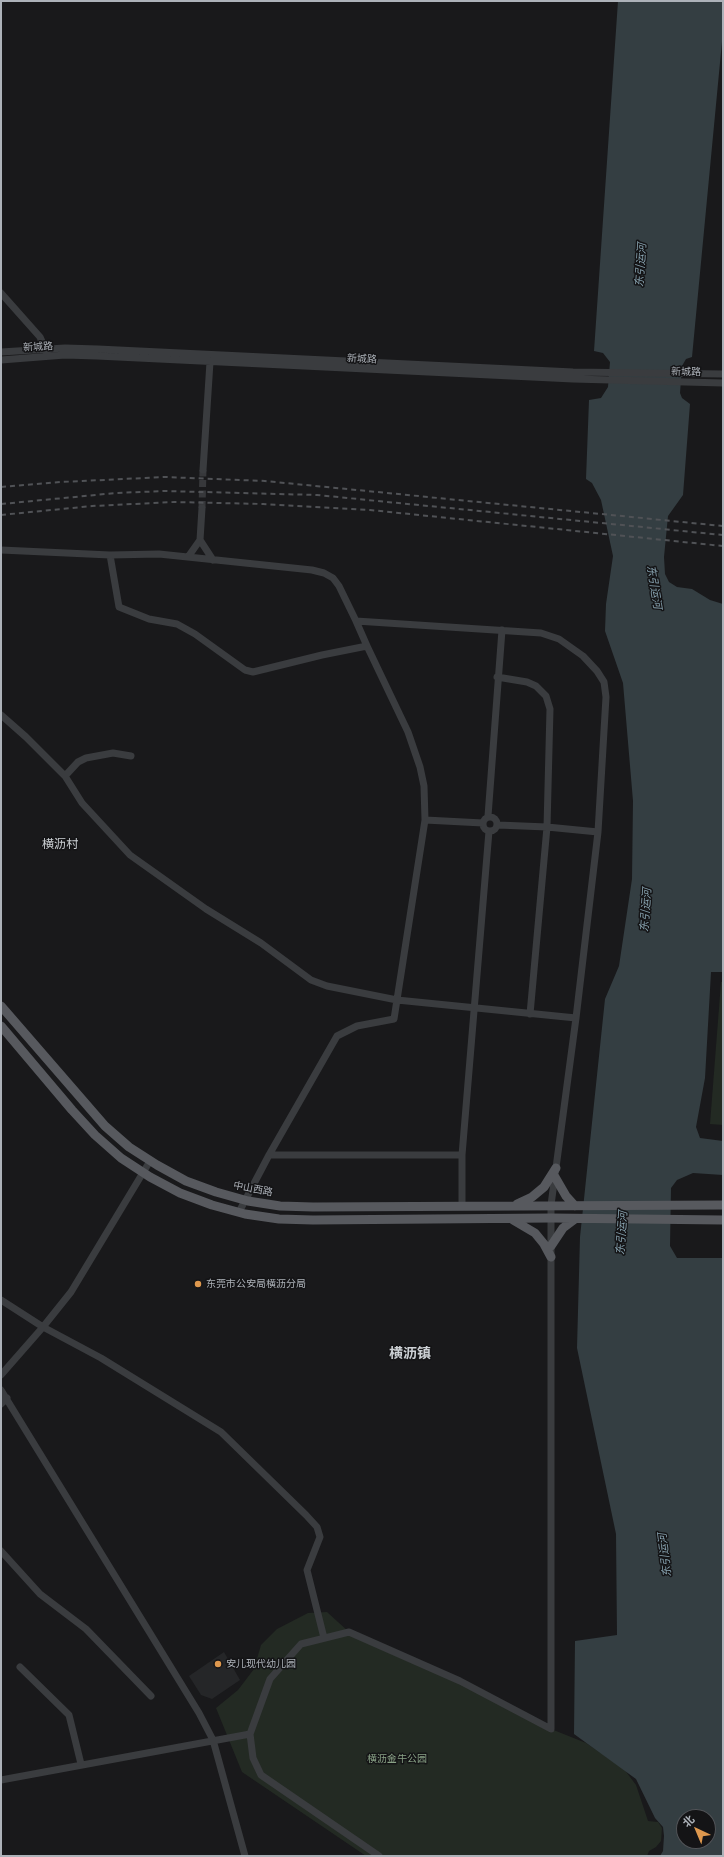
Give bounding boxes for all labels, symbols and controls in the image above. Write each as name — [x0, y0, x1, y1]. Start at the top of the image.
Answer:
water label: 东引运河 — [633, 243, 649, 287]
street label: 新城路 — [23, 340, 53, 354]
street label: 新城路 — [347, 352, 377, 366]
street label: 新城路 — [671, 366, 701, 378]
water label: 东引运河 — [644, 564, 664, 610]
district label: 横沥村 — [42, 837, 78, 851]
water label: 东引运河 — [638, 888, 654, 932]
street label: 中山西路 — [232, 1179, 274, 1199]
water label: 东引运河 — [614, 1211, 630, 1255]
place label: 东莞市公安局横沥分局 — [206, 1278, 306, 1290]
marker: 东莞市公安局横沥分局 — [193, 1279, 203, 1289]
district label: 横沥镇 — [389, 1346, 431, 1362]
water label: 东引运河 — [656, 1532, 674, 1578]
place label: 安儿现代幼儿园 — [226, 1658, 296, 1670]
marker: 安儿现代幼儿园 — [213, 1659, 223, 1669]
park label: 横沥金牛公园 — [367, 1753, 427, 1765]
north arrow — [676, 1809, 716, 1849]
text: 北 — [680, 1812, 697, 1830]

